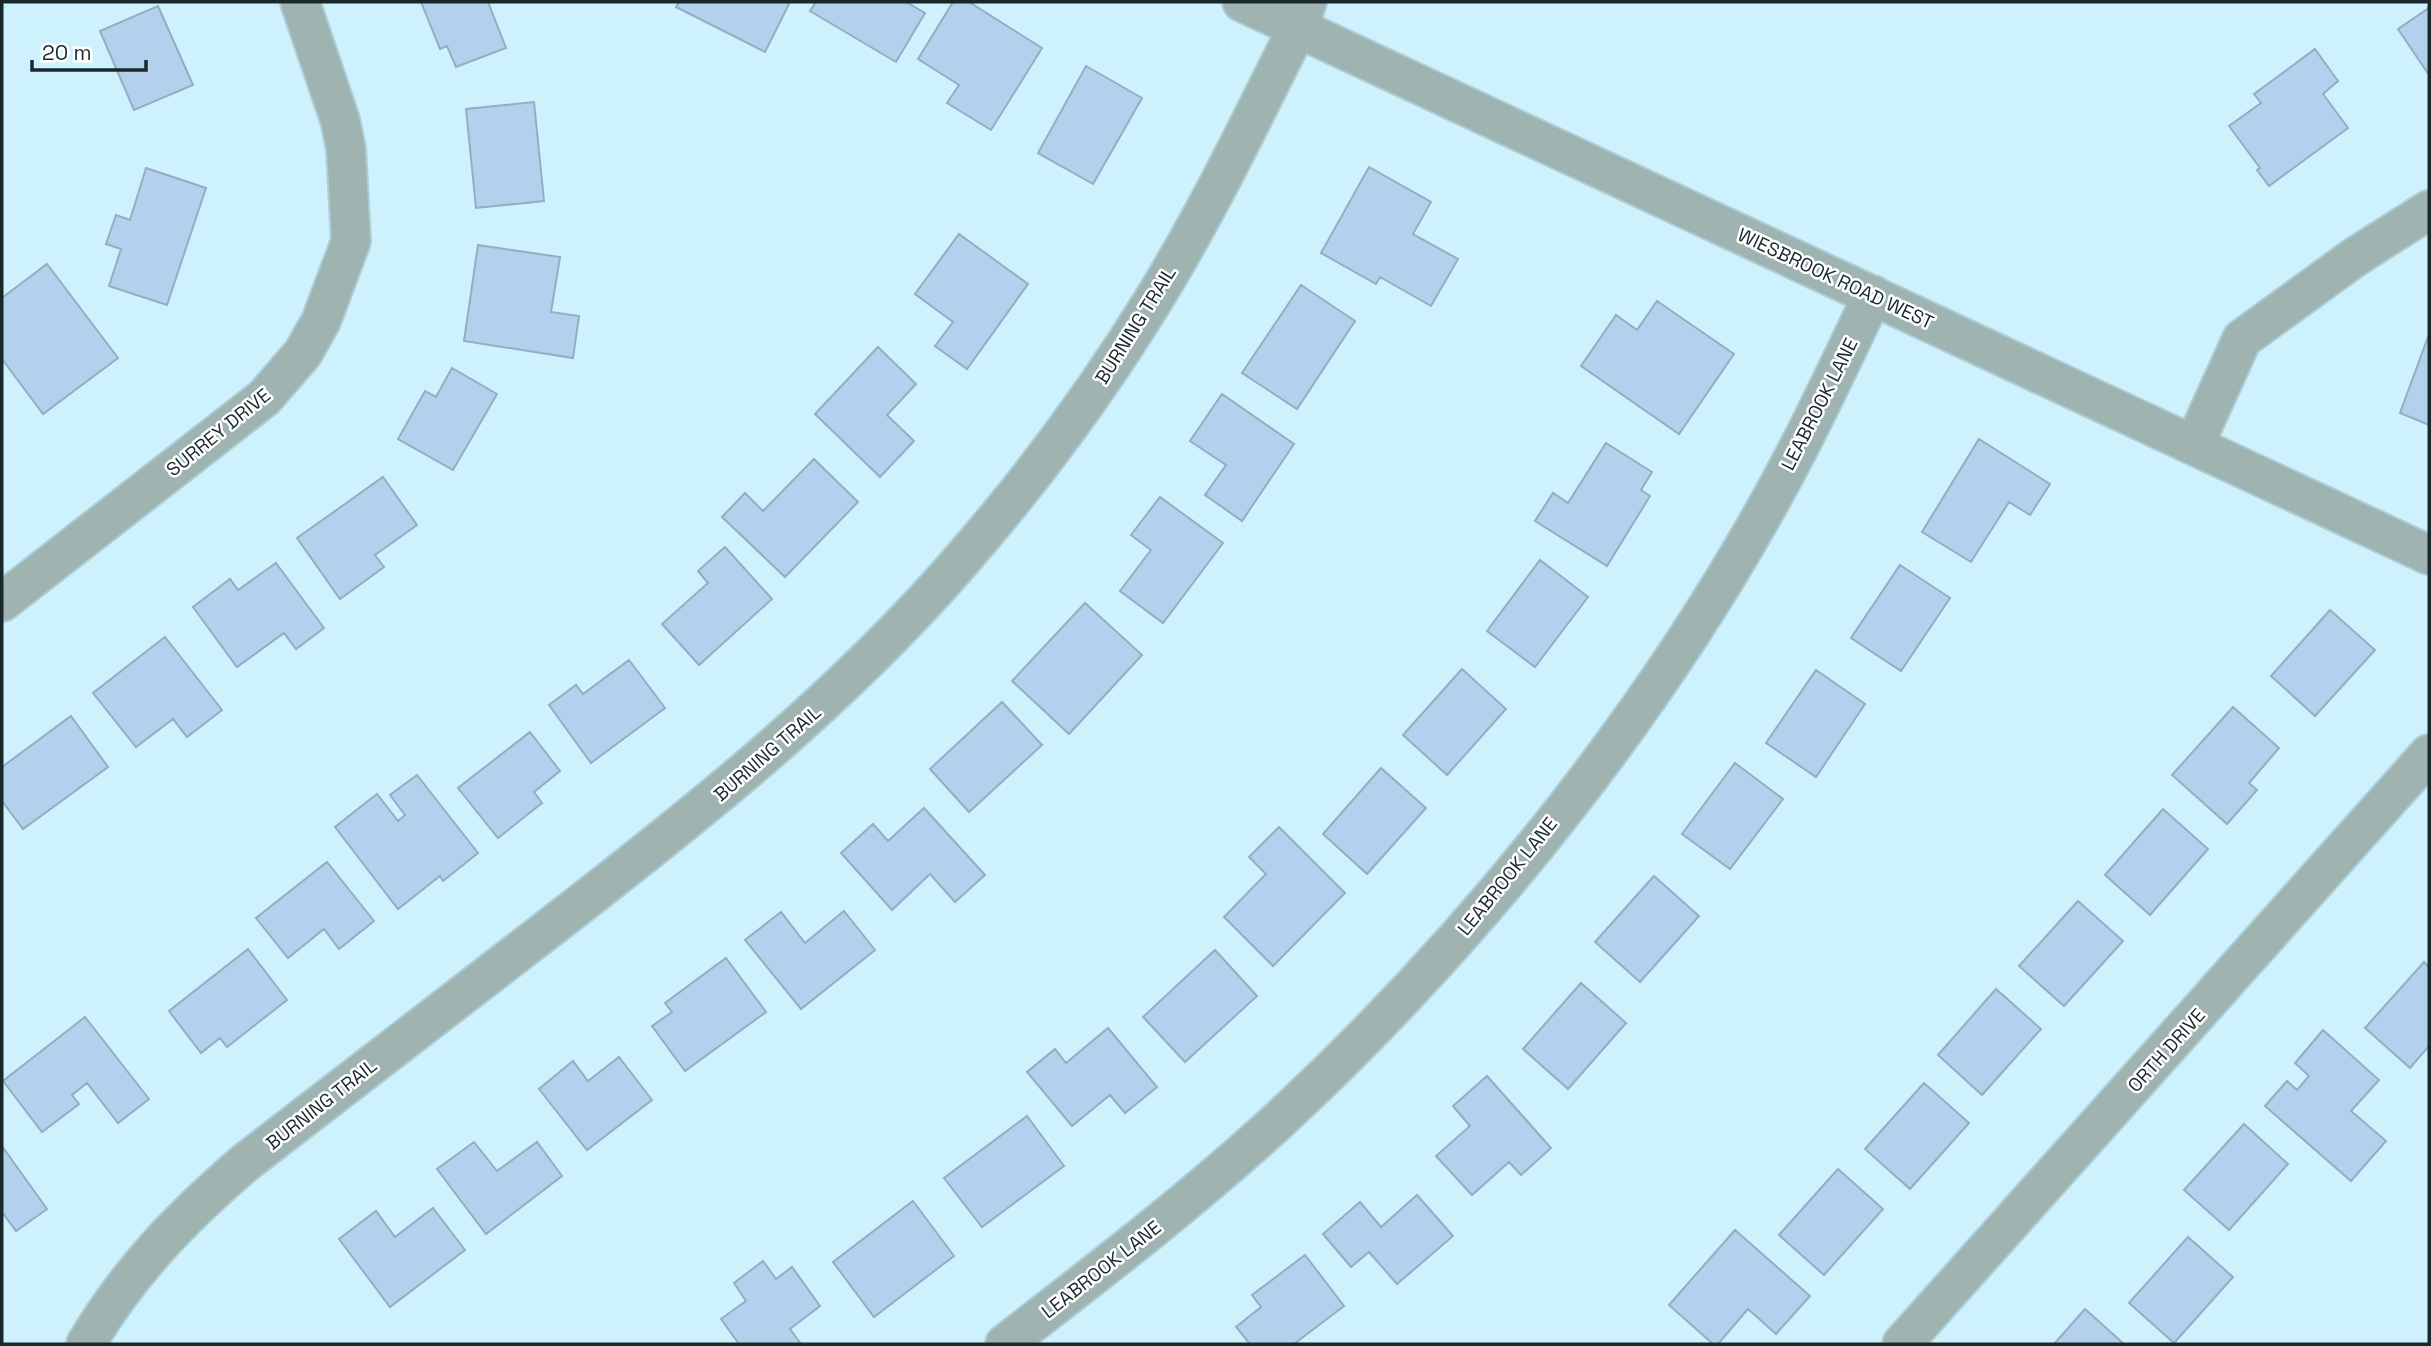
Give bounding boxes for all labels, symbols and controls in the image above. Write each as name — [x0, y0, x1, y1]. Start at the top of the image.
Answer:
scale bar — [32, 28, 145, 72]
text: 20 m — [42, 39, 92, 66]
street label: WIESBROOK ROAD WEST — [1734, 222, 1938, 335]
street label: BURNING TRAIL — [1089, 262, 1182, 389]
street label: LEABROOK LANE — [1775, 334, 1864, 475]
street label: SURREY DRIVE — [161, 383, 275, 482]
street label: BURNING TRAIL — [709, 700, 826, 807]
street label: LEABROOK LANE — [1452, 812, 1563, 941]
street label: ORTH DRIVE — [2122, 1003, 2211, 1098]
street label: BURNING TRAIL — [261, 1053, 382, 1156]
street label: LEABROOK LANE — [1036, 1215, 1166, 1324]

